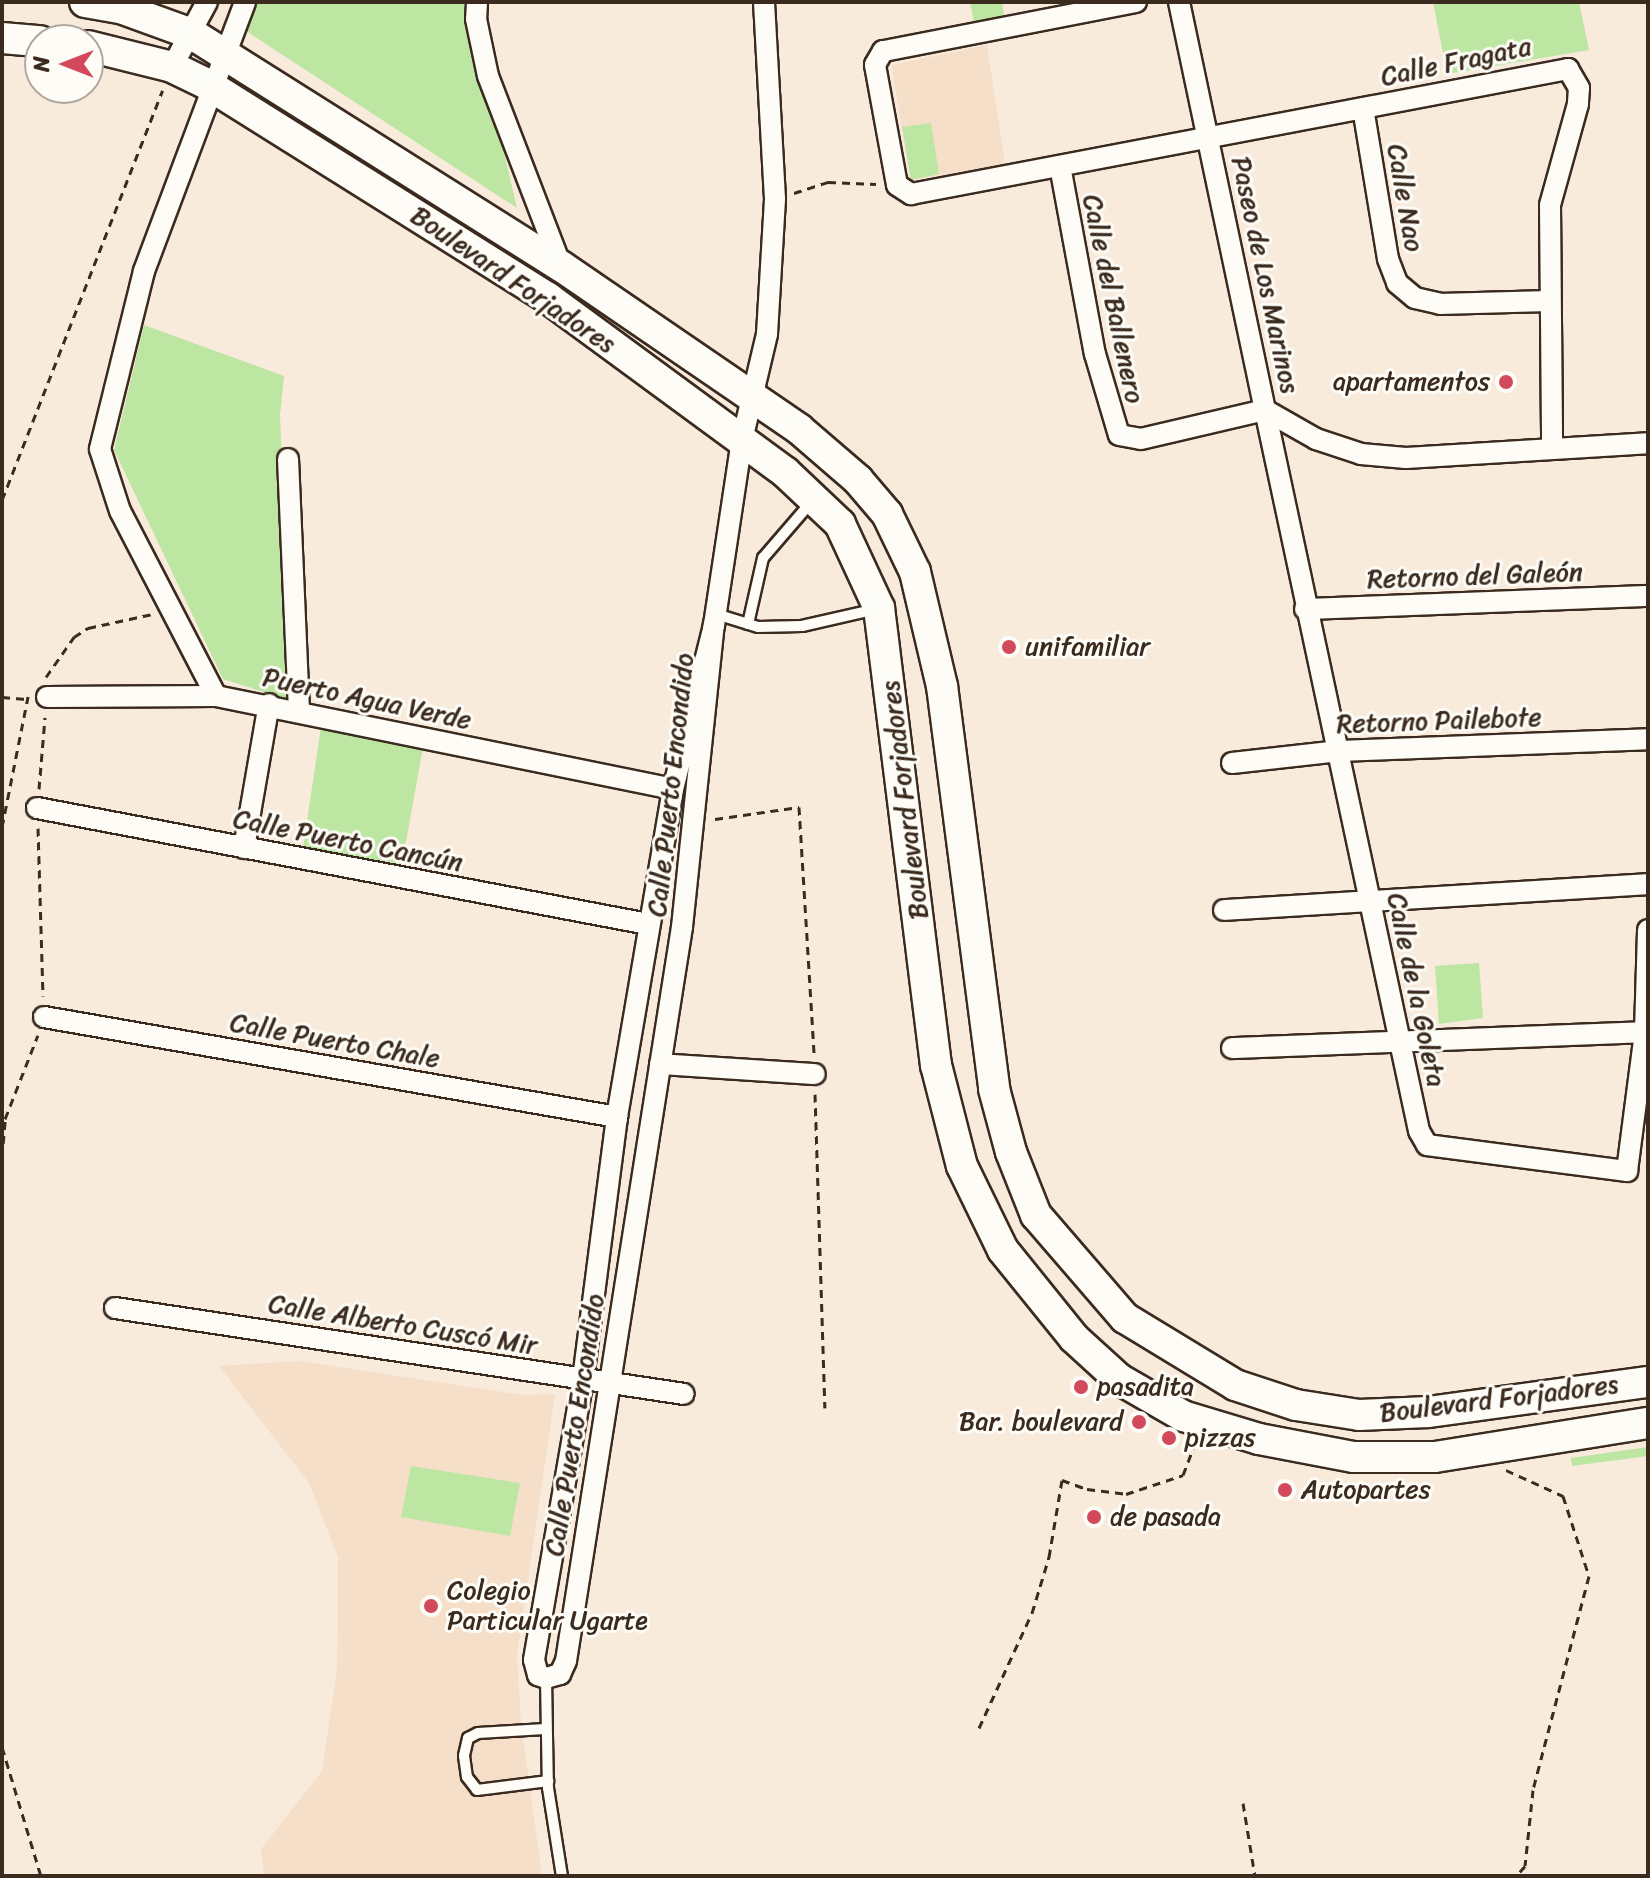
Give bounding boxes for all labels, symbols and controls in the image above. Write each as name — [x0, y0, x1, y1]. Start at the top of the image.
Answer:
north arrow — [24, 24, 104, 104]
street label: Calle Fragata — [1379, 31, 1533, 93]
text: N — [22, 56, 61, 72]
street label: Calle Nao — [1380, 142, 1430, 254]
street label: Paseo de Los Marinos — [1225, 154, 1305, 396]
street label: Calle del Ballenero — [1076, 191, 1150, 407]
street label: Boulevard Forjadores — [404, 199, 622, 361]
place label: apartamentos — [1333, 366, 1490, 398]
marker: apartamentos — [1497, 373, 1515, 391]
street label: Retorno del Galeón — [1366, 557, 1584, 595]
place label: unifamiliar — [1025, 631, 1150, 663]
marker: unifamiliar — [1000, 638, 1018, 656]
street label: Calle Puerto Encondido — [642, 652, 700, 918]
street label: Puerto Agua Verde — [260, 662, 474, 736]
street label: Boulevard Forjadores — [875, 678, 935, 922]
street label: Retorno Pailebote — [1336, 702, 1542, 740]
street label: Calle Puerto Cancún — [231, 803, 465, 879]
street label: Calle de la Goleta — [1380, 889, 1452, 1091]
street label: Calle Puerto Chale — [228, 1007, 442, 1075]
street label: Calle Alberto Cuscó Mir — [266, 1288, 540, 1362]
street label: Calle Puerto Encondido — [539, 1292, 611, 1558]
street label: Boulevard Forjadores — [1377, 1369, 1621, 1429]
place label: pasadita — [1097, 1371, 1194, 1403]
marker: pasadita — [1072, 1378, 1090, 1396]
place label: Bar. boulevard — [959, 1406, 1123, 1438]
marker: Bar. boulevard — [1130, 1413, 1148, 1431]
place label: pizzas — [1185, 1422, 1256, 1454]
marker: pizzas — [1160, 1429, 1178, 1447]
place label: Autopartes — [1301, 1474, 1431, 1506]
marker: Autopartes — [1276, 1481, 1294, 1499]
place label: de pasada — [1110, 1501, 1222, 1533]
marker: de pasada — [1085, 1508, 1103, 1526]
place label: Colegio Particular Ugarte — [447, 1575, 648, 1636]
marker: Colegio Particular Ugarte — [422, 1597, 440, 1615]

